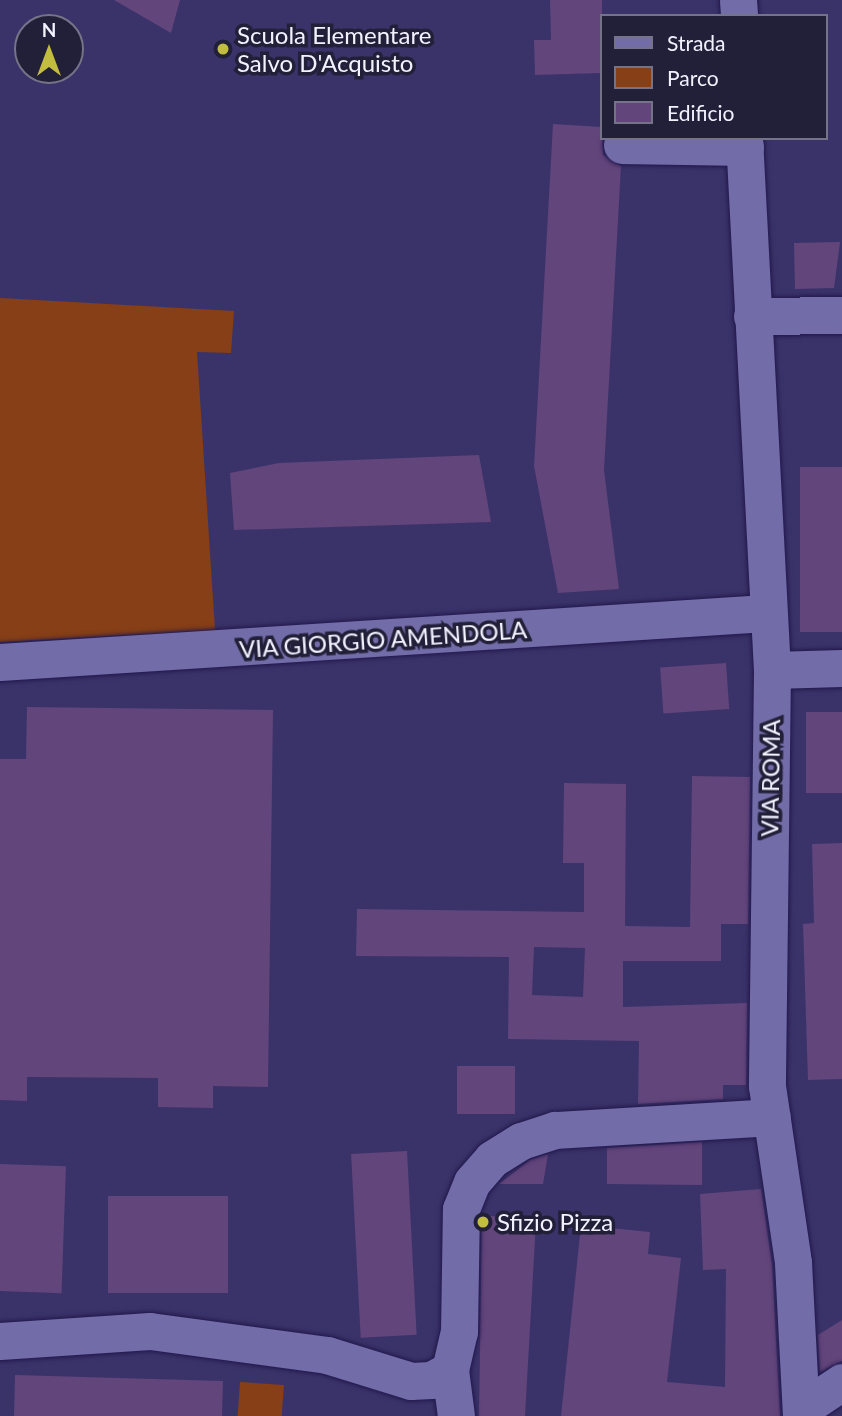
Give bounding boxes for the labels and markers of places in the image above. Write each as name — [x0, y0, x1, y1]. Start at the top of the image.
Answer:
place label: Scuola Elementare Salvo D'Acquisto — [237, 21, 431, 77]
marker: Scuola Elementare Salvo D'Acquisto — [215, 41, 231, 57]
place label: Sfizio Pizza — [497, 1208, 613, 1236]
marker: Sfizio Pizza — [475, 1214, 491, 1230]

